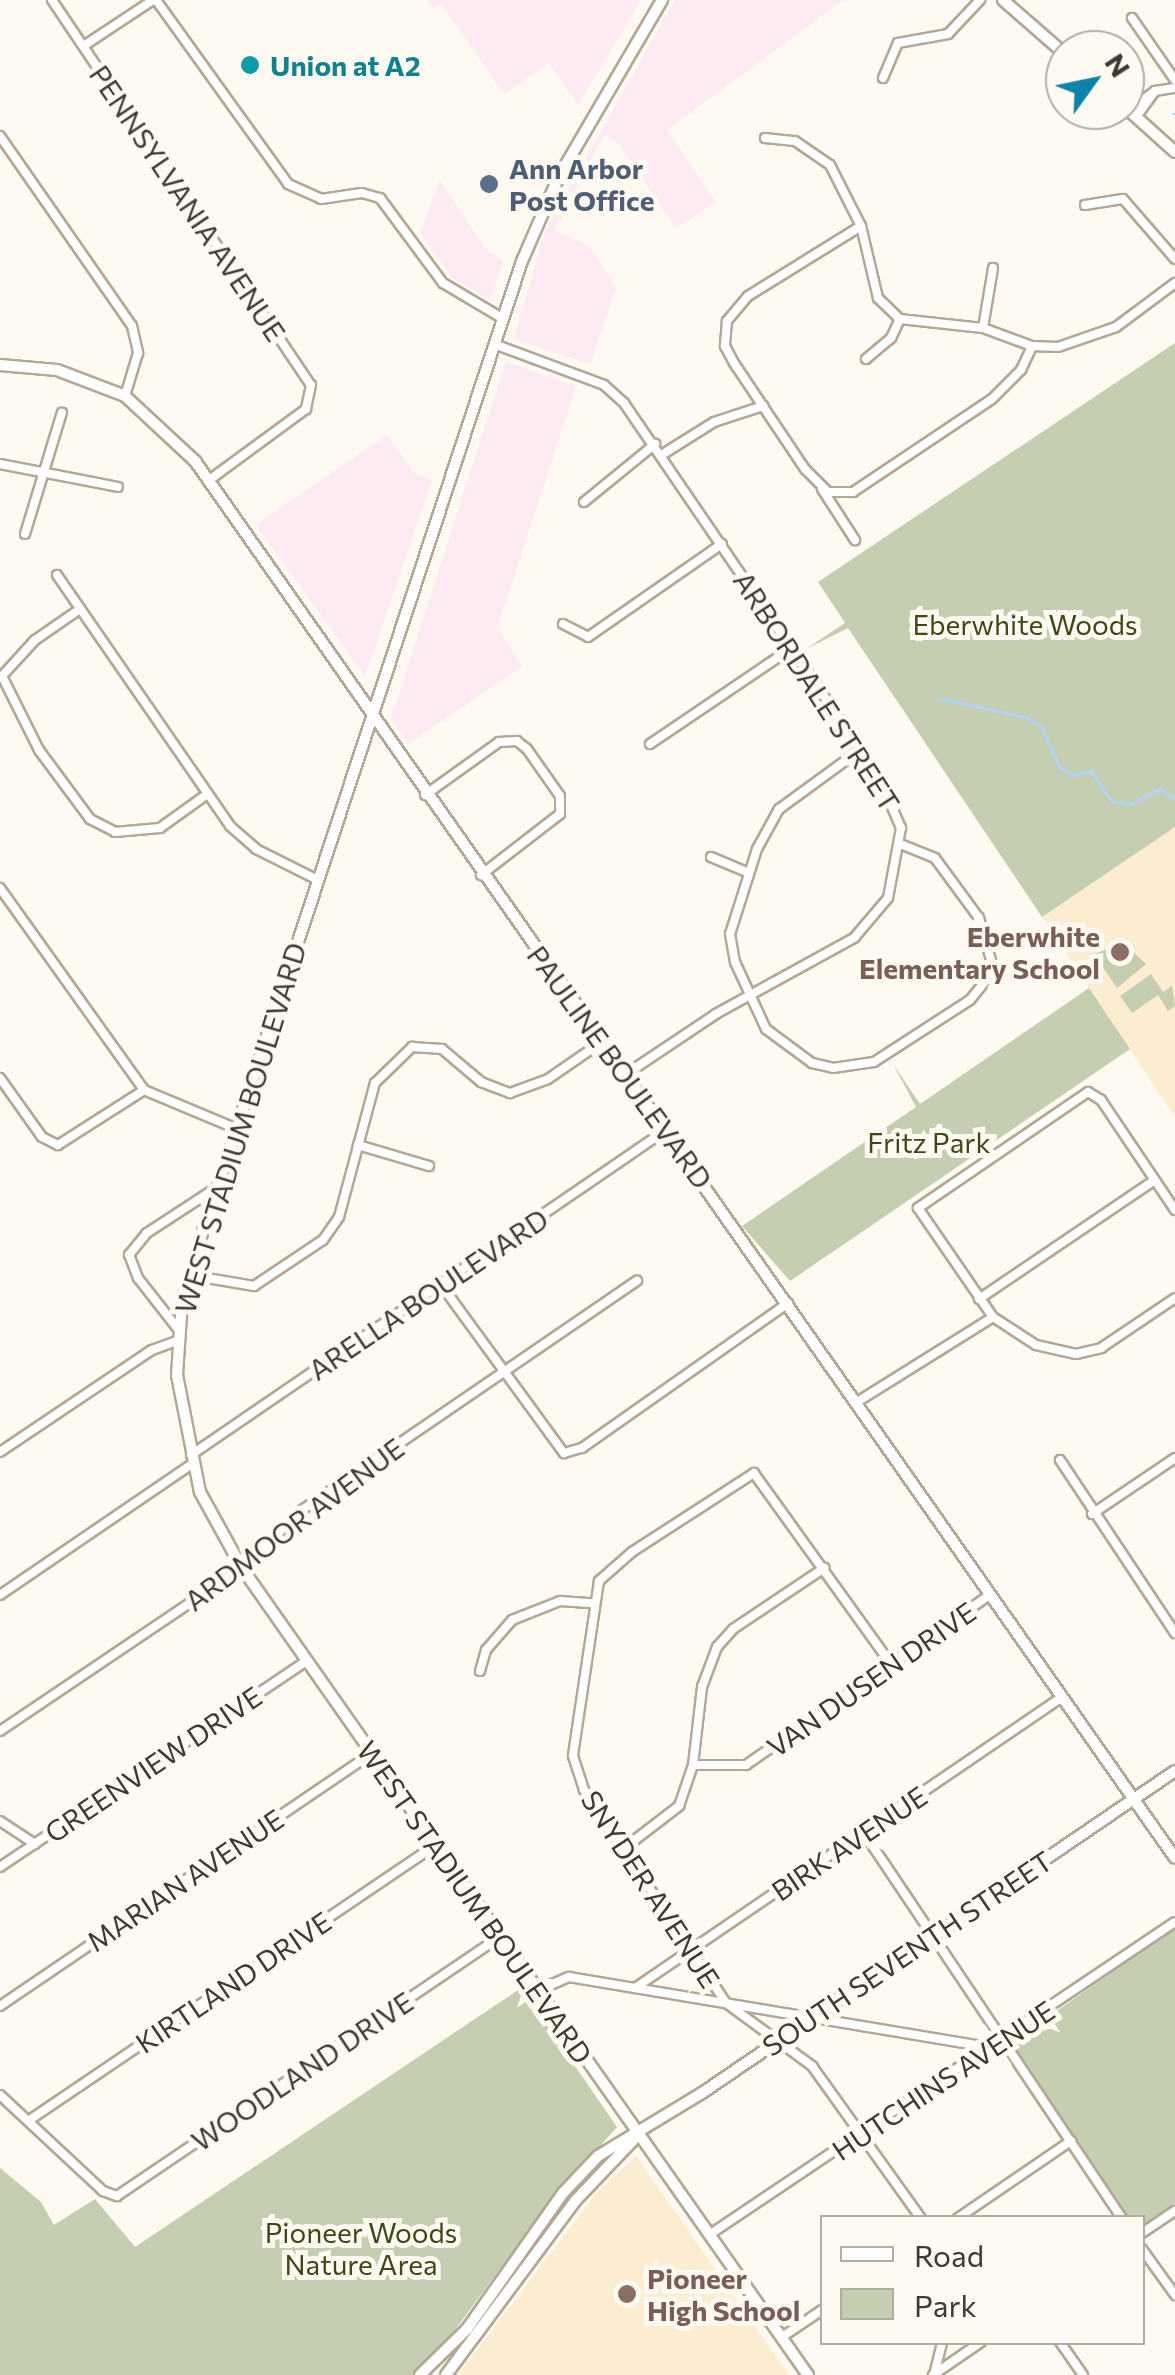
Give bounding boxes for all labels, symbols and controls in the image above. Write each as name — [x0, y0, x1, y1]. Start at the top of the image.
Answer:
north arrow — [1045, 30, 1145, 130]
text: N — [1099, 47, 1138, 83]
place label: Union at A2 — [270, 48, 421, 82]
marker: Union at A2 — [239, 54, 261, 76]
street label: PENNSYLVANIA AVENUE — [83, 59, 293, 347]
place label: Ann Arbor Post Office — [509, 151, 654, 217]
marker: Ann Arbor Post Office — [478, 173, 500, 195]
street label: ARBORDALE STREET — [727, 565, 907, 817]
park label: Eberwhite Woods — [912, 607, 1138, 641]
place label: Eberwhite Elementary School — [859, 919, 1100, 985]
street label: WEST STADIUM BOULEVARD — [167, 938, 313, 1318]
street label: PAULINE BOULEVARD — [521, 939, 719, 1195]
marker: Eberwhite Elementary School — [1109, 941, 1131, 963]
park label: Fritz Park — [867, 1125, 991, 1159]
street label: ARELLA BOULEVARD — [302, 1201, 554, 1387]
street label: ARDMOOR AVENUE — [178, 1431, 410, 1617]
street label: VAN DUSEN DRIVE — [760, 1595, 982, 1763]
street label: GREENVIEW DRIVE — [38, 1679, 268, 1849]
street label: WEST STADIUM BOULEVARD — [350, 1734, 600, 2070]
street label: BIRK AVENUE — [765, 1779, 933, 1907]
street label: SNYDER AVENUE — [575, 1784, 727, 1994]
street label: MARIAN AVENUE — [80, 1802, 290, 1958]
street label: SOUTH SEVENTH STREET — [756, 1843, 1058, 2063]
street label: KIRTLAND DRIVE — [129, 1904, 337, 2060]
street label: WOODLAND DRIVE — [185, 1984, 419, 2158]
street label: HUTCHINS AVENUE — [826, 1993, 1060, 2167]
park label: Pioneer Woods Nature Area — [265, 2215, 457, 2281]
legend — [820, 2215, 1145, 2345]
text: Road — [914, 2236, 984, 2273]
place label: Pioneer High School — [647, 2261, 800, 2327]
marker: Pioneer High School — [616, 2283, 638, 2305]
text: Park — [914, 2286, 977, 2323]

